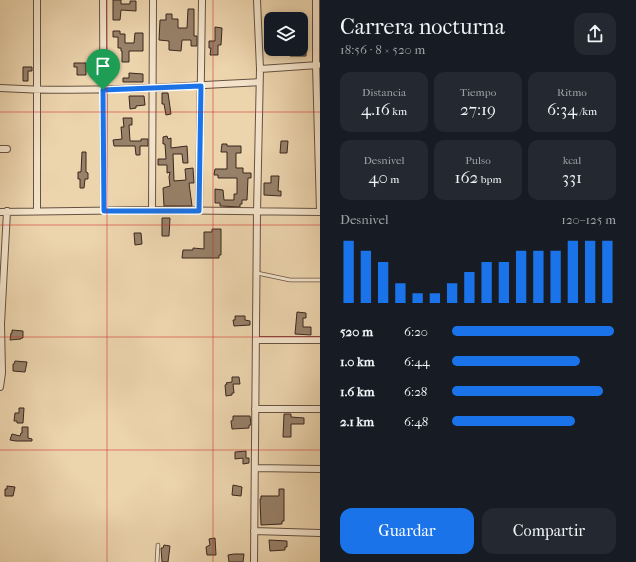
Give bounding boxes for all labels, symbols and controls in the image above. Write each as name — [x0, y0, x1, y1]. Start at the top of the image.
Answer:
map controls — [264, 12, 308, 56]
button: layers — [264, 12, 308, 56]
button: share — [574, 13, 616, 55]
text: Carrera nocturna — [340, 14, 505, 40]
text: 18:56 · 8 × 520 m — [340, 42, 425, 57]
pin — [86, 49, 120, 90]
icon: arrive — [92, 55, 114, 77]
text: Distancia — [362, 86, 406, 99]
text: Tiempo — [460, 86, 496, 99]
text: Ritmo — [557, 86, 587, 99]
text: 4.16 — [361, 99, 390, 119]
text: 27:19 — [460, 99, 496, 119]
text: 6:34 — [547, 99, 577, 119]
text: km — [390, 105, 407, 118]
text: /km — [577, 105, 597, 118]
text: Desnivel — [363, 154, 405, 167]
text: Pulso — [465, 154, 491, 167]
text: kcal — [563, 154, 581, 167]
text: 40 — [369, 167, 388, 187]
text: 162 — [454, 167, 478, 187]
text: 331 — [562, 167, 582, 187]
text: m — [388, 173, 399, 186]
text: bpm — [478, 173, 502, 186]
text: Desnivel — [340, 212, 389, 227]
text: 120–125 m — [561, 212, 616, 227]
text: 520 m — [340, 324, 373, 339]
text: 6:20 — [404, 324, 428, 339]
text: 1.0 km — [340, 354, 375, 369]
text: 6:44 — [404, 354, 430, 369]
text: 1.6 km — [340, 384, 374, 399]
text: 6:28 — [404, 384, 427, 399]
text: 2.1 km — [340, 414, 374, 429]
text: 6:48 — [404, 414, 428, 429]
button: Guardar — [340, 508, 474, 554]
button: Compartir — [482, 508, 616, 554]

